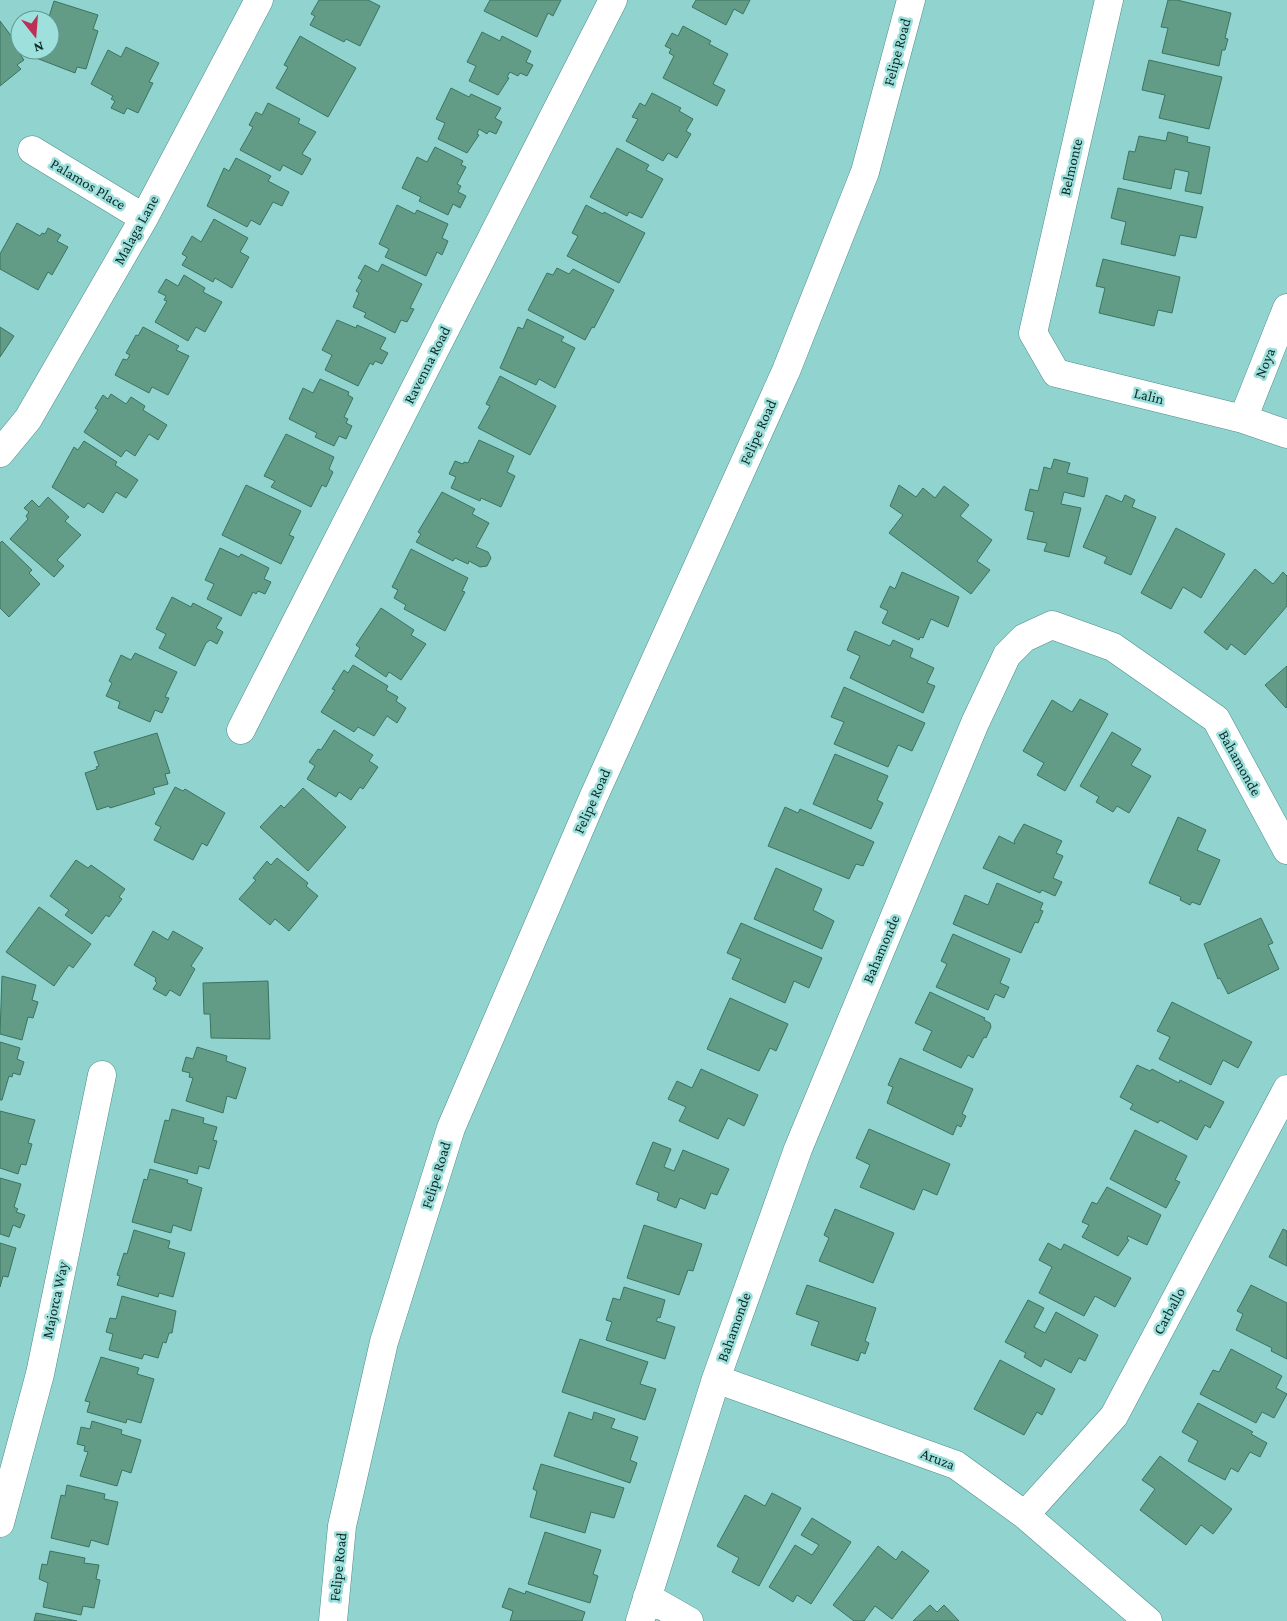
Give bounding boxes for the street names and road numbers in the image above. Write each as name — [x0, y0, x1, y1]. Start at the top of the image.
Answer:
street label: Felipe Road — [880, 16, 915, 88]
street label: Belmonte — [1057, 137, 1085, 197]
street label: Palamos Place — [48, 155, 129, 213]
street label: Malaga Lane — [111, 192, 163, 268]
street label: Ravenna Road — [401, 324, 453, 406]
street label: Noya — [1252, 346, 1279, 381]
street label: Lalin — [1132, 385, 1166, 407]
street label: Felipe Road — [737, 397, 780, 467]
street label: Bahamonde — [1216, 728, 1265, 799]
street label: Felipe Road — [571, 766, 614, 836]
street label: Bahamonde — [860, 912, 903, 985]
street label: Felipe Road — [418, 1139, 455, 1211]
street label: Majorca Way — [39, 1260, 72, 1340]
street label: Carballo — [1150, 1285, 1188, 1337]
street label: Bahamonde — [714, 1290, 754, 1364]
street label: Aruza — [919, 1445, 957, 1473]
street label: Felipe Road — [326, 1532, 351, 1602]

